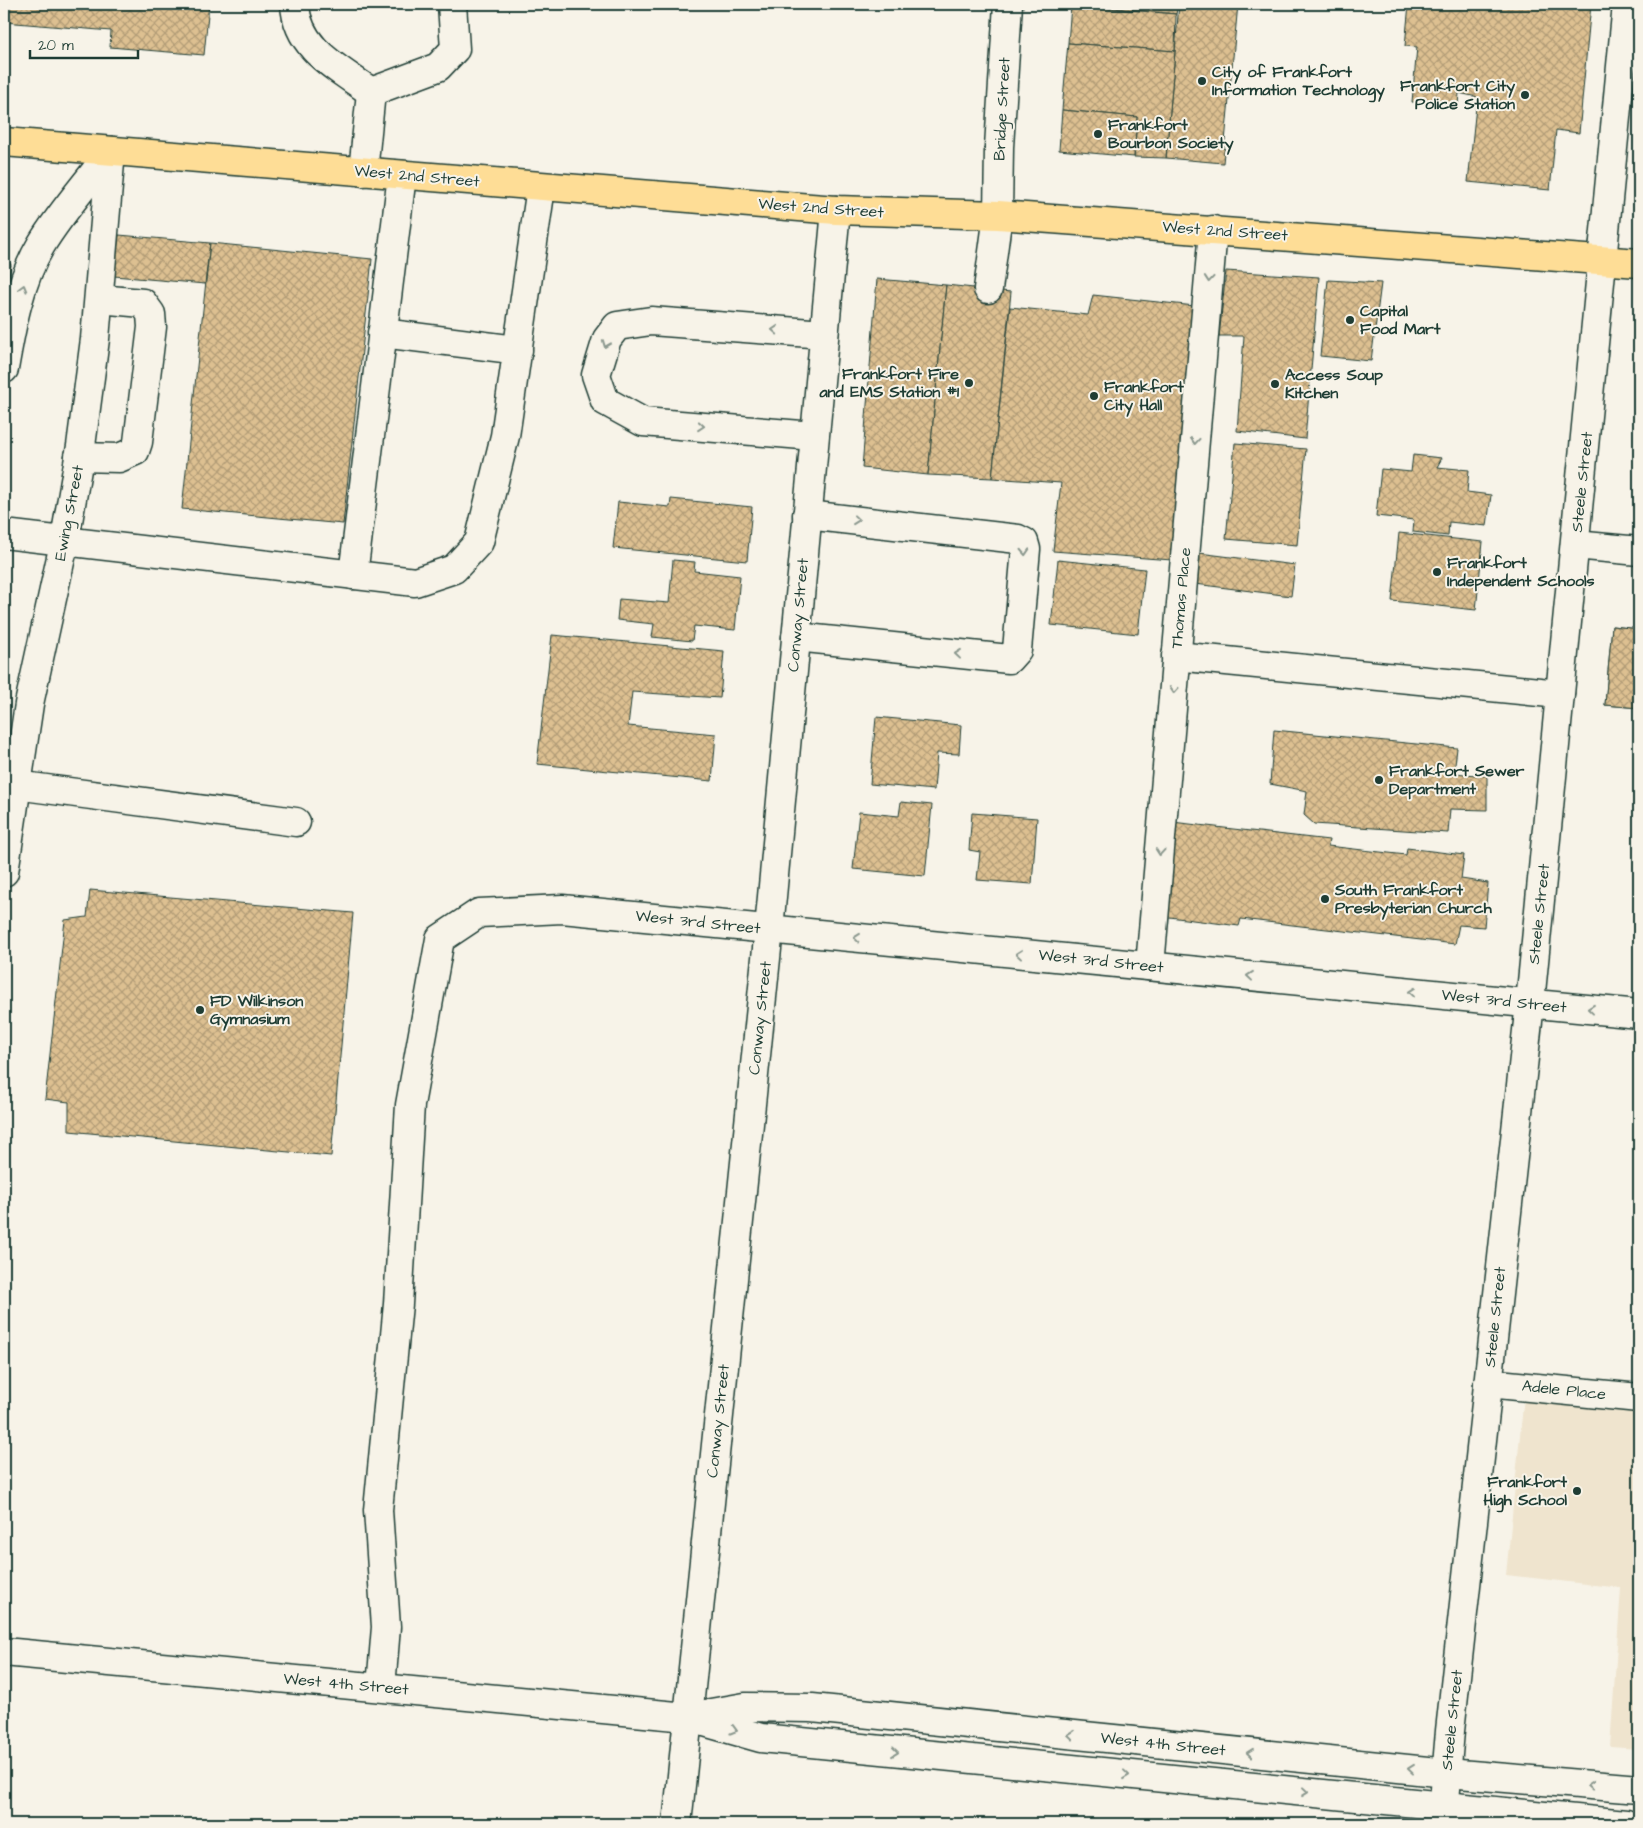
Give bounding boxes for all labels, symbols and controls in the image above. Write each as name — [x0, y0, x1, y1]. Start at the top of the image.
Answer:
scale bar — [30, 28, 138, 60]
text: 20 m — [38, 35, 74, 56]
street label: Bridge Street — [988, 56, 1017, 161]
place label: City of Frankfort Information Technology — [1212, 61, 1385, 103]
marker: City of Frankfort Information Technology — [1196, 75, 1208, 87]
place label: Frankfort City Police Station — [1400, 75, 1515, 115]
marker: Frankfort City Police Station — [1519, 89, 1531, 101]
place label: Frankfort Bourbon Society — [1108, 114, 1234, 155]
marker: Frankfort Bourbon Society — [1092, 128, 1104, 140]
street label: West 2nd Street — [353, 160, 481, 192]
street label: West 2nd Street — [758, 193, 885, 223]
street label: West 2nd Street — [1162, 216, 1289, 246]
one-way arrow — [1203, 275, 1214, 283]
one-way arrow — [17, 284, 28, 292]
place label: Capital Food Mart — [1360, 300, 1441, 340]
marker: Capital Food Mart — [1344, 314, 1356, 326]
one-way arrow — [771, 325, 779, 336]
one-way arrow — [602, 339, 612, 348]
place label: Frankfort Fire and EMS Station #1 — [818, 363, 960, 403]
place label: Access Soup Kitchen — [1285, 364, 1383, 404]
place label: Frankfort City Hall — [1104, 376, 1184, 417]
marker: Frankfort Fire and EMS Station #1 — [963, 377, 975, 389]
marker: Access Soup Kitchen — [1269, 378, 1281, 390]
marker: Frankfort City Hall — [1088, 390, 1100, 402]
one-way arrow — [698, 421, 706, 432]
street label: Steele Street — [1566, 430, 1598, 533]
one-way arrow — [1190, 437, 1201, 445]
street label: Ewing Street — [49, 463, 90, 563]
one-way arrow — [852, 514, 860, 525]
street label: Thomas Place — [1166, 546, 1196, 650]
one-way arrow — [1019, 548, 1030, 556]
place label: Frankfort Independent Schools — [1447, 552, 1594, 592]
street label: Conway Street — [782, 557, 815, 673]
marker: Frankfort Independent Schools — [1431, 566, 1443, 578]
one-way arrow — [954, 648, 962, 659]
one-way arrow — [1168, 686, 1179, 694]
place label: Frankfort Sewer Department — [1389, 760, 1525, 800]
marker: Frankfort Sewer Department — [1373, 774, 1385, 786]
one-way arrow — [1155, 848, 1166, 856]
street label: Steele Street — [1523, 862, 1555, 965]
place label: South Frankfort Presbyterian Church — [1334, 879, 1493, 920]
marker: South Frankfort Presbyterian Church — [1319, 893, 1331, 905]
street label: West 3rd Street — [634, 904, 762, 940]
one-way arrow — [853, 933, 861, 944]
street label: West 3rd Street — [1037, 943, 1165, 979]
one-way arrow — [1015, 948, 1023, 959]
street label: Conway Street — [743, 960, 778, 1076]
one-way arrow — [1246, 971, 1254, 982]
street label: West 3rd Street — [1440, 983, 1568, 1019]
one-way arrow — [1408, 987, 1416, 998]
place label: FD Wilkinson Gymnasium — [210, 990, 303, 1031]
marker: FD Wilkinson Gymnasium — [194, 1004, 206, 1016]
one-way arrow — [1586, 1004, 1594, 1015]
street label: Steele Street — [1479, 1265, 1511, 1368]
street label: Conway Street — [701, 1363, 736, 1479]
street label: Adele Place — [1521, 1375, 1607, 1405]
place label: Frankfort High School — [1483, 1471, 1568, 1513]
marker: Frankfort High School — [1571, 1485, 1583, 1497]
street label: West 4th Street — [282, 1668, 410, 1700]
street label: Steele Street — [1436, 1668, 1468, 1771]
one-way arrow — [729, 1725, 738, 1735]
street label: West 4th Street — [1099, 1726, 1227, 1762]
one-way arrow — [1066, 1729, 1074, 1740]
one-way arrow — [891, 1746, 899, 1757]
one-way arrow — [1245, 1748, 1253, 1759]
one-way arrow — [1407, 1764, 1415, 1775]
one-way arrow — [1122, 1769, 1130, 1780]
one-way arrow — [1586, 1780, 1594, 1791]
one-way arrow — [1302, 1787, 1310, 1798]

